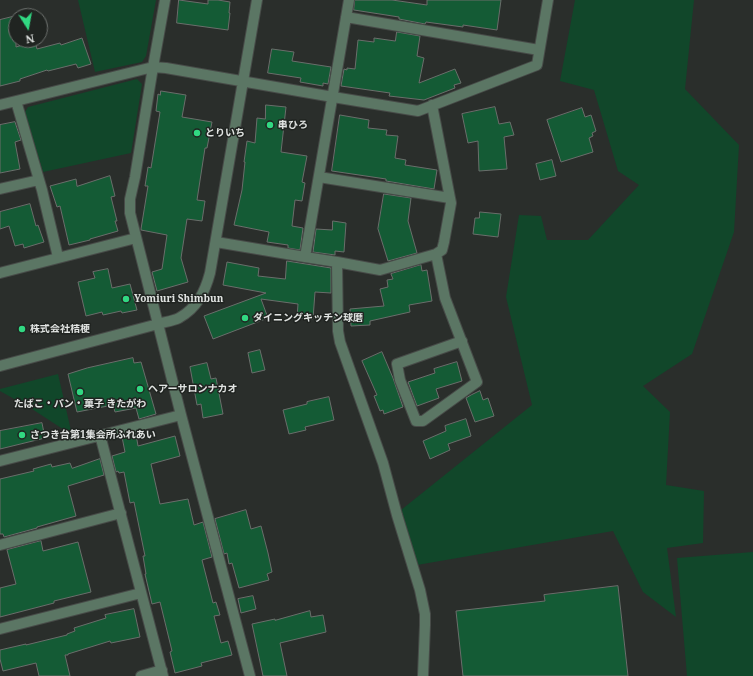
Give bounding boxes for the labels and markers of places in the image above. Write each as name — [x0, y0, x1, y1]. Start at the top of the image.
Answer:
place label: 串ひろ — [278, 119, 308, 131]
marker: 串ひろ — [265, 120, 275, 130]
place label: とりいち — [205, 127, 245, 139]
marker: とりいち — [192, 128, 202, 138]
place label: Yomiuri Shimbun — [134, 293, 223, 305]
marker: Yomiuri Shimbun — [121, 294, 131, 304]
place label: ダイニングキッチン球磨 — [253, 312, 363, 324]
marker: ダイニングキッチン球磨 — [240, 313, 250, 323]
place label: 株式会社桔梗 — [30, 323, 90, 335]
marker: 株式会社桔梗 — [17, 324, 27, 334]
place label: ヘアーサロンナカオ — [148, 383, 237, 395]
marker: ヘアーサロンナカオ — [135, 384, 145, 394]
marker: たばこ・パン・菓子 きたがわ — [75, 387, 85, 397]
place label: たばこ・パン・菓子 きたがわ — [14, 398, 146, 410]
place label: さつき台第1集会所ふれあい — [30, 429, 156, 441]
marker: さつき台第1集会所ふれあい — [17, 430, 27, 440]

